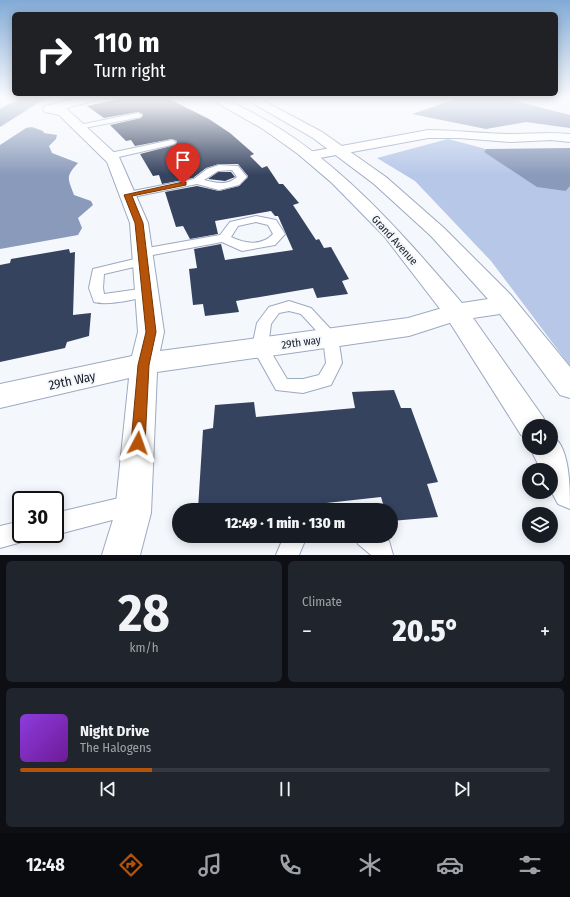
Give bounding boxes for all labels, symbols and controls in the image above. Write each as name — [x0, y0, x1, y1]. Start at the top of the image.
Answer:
text: 110 m — [94, 26, 160, 59]
icon: right — [28, 28, 80, 80]
text: Turn right — [94, 60, 166, 82]
pin — [166, 143, 200, 184]
icon: arrive — [172, 149, 194, 171]
street label: Grand Avenue — [369, 213, 420, 268]
street label: 29th way — [281, 333, 322, 352]
street label: 29th Way — [47, 368, 97, 393]
map controls — [522, 419, 558, 543]
button: sound — [522, 419, 558, 455]
position arrow — [117, 422, 159, 464]
button: search — [522, 463, 558, 499]
speed limit sign: 30 — [12, 491, 64, 543]
button: layers — [522, 507, 558, 543]
text: 12:49 · 1 min · 130 m — [225, 514, 345, 532]
text: 28 — [118, 582, 170, 645]
text: Climate — [302, 594, 342, 609]
text: 20.5° — [393, 613, 459, 649]
text: − — [302, 618, 312, 645]
text: + — [540, 618, 550, 645]
text: km/h — [130, 640, 159, 655]
text: Night Drive — [80, 722, 149, 740]
text: The Halogens — [80, 740, 151, 755]
icon: previous — [97, 778, 119, 800]
icon: pause — [274, 778, 296, 800]
icon: next — [451, 778, 473, 800]
icon: directions — [117, 851, 145, 879]
icon: music — [196, 851, 224, 879]
icon: phone — [276, 851, 304, 879]
icon: climate — [356, 851, 384, 879]
icon: car — [436, 851, 464, 879]
icon: filters — [516, 851, 544, 879]
text: 12:48 — [26, 854, 65, 876]

